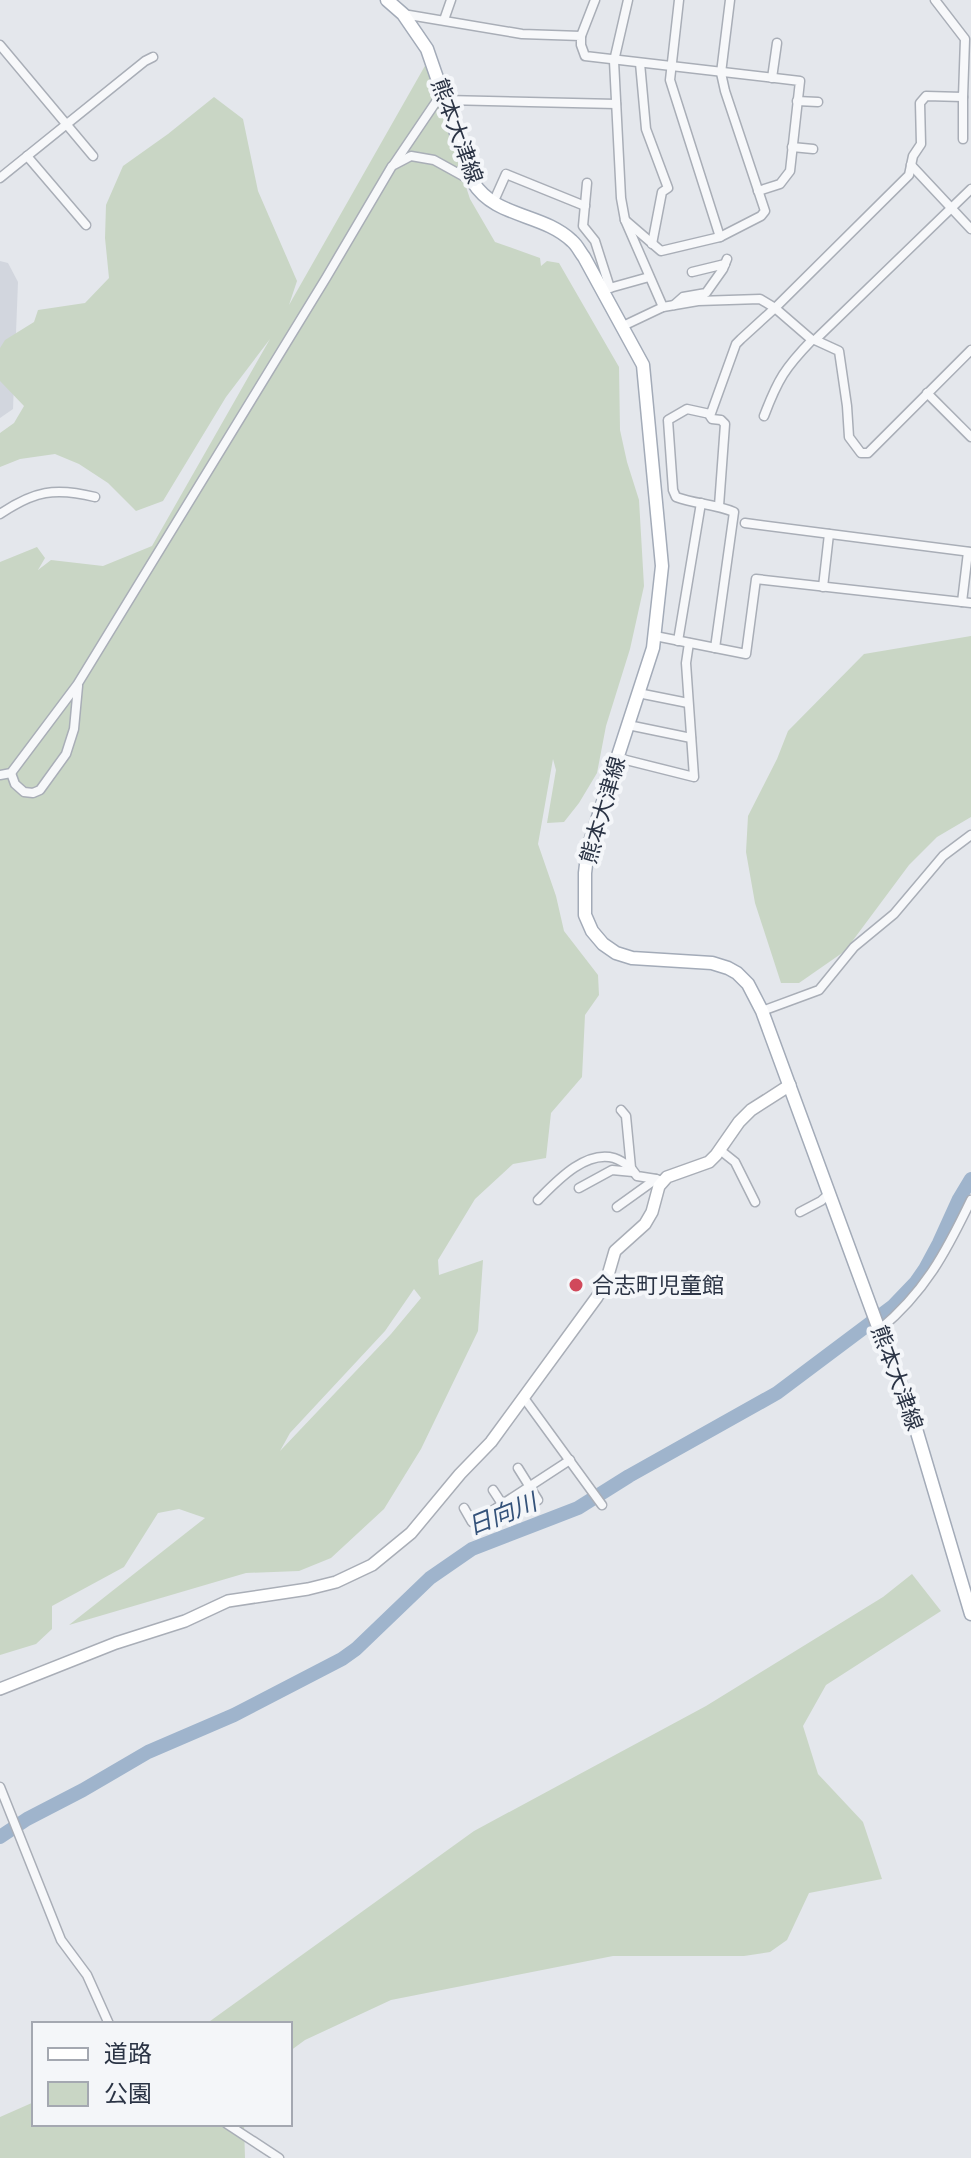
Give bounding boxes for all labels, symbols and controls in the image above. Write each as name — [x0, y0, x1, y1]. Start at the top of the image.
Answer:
street label: 熊本大津線 — [424, 74, 490, 188]
street label: 熊本大津線 — [573, 753, 633, 867]
place label: 合志町児童館 — [592, 1270, 724, 1301]
marker: 合志町児童館 — [567, 1276, 585, 1294]
street label: 熊本大津線 — [864, 1321, 930, 1435]
water label: 日向川 — [462, 1484, 544, 1543]
legend — [32, 2022, 292, 2126]
text: 道路 — [104, 2037, 152, 2070]
text: 公園 — [104, 2077, 152, 2110]

